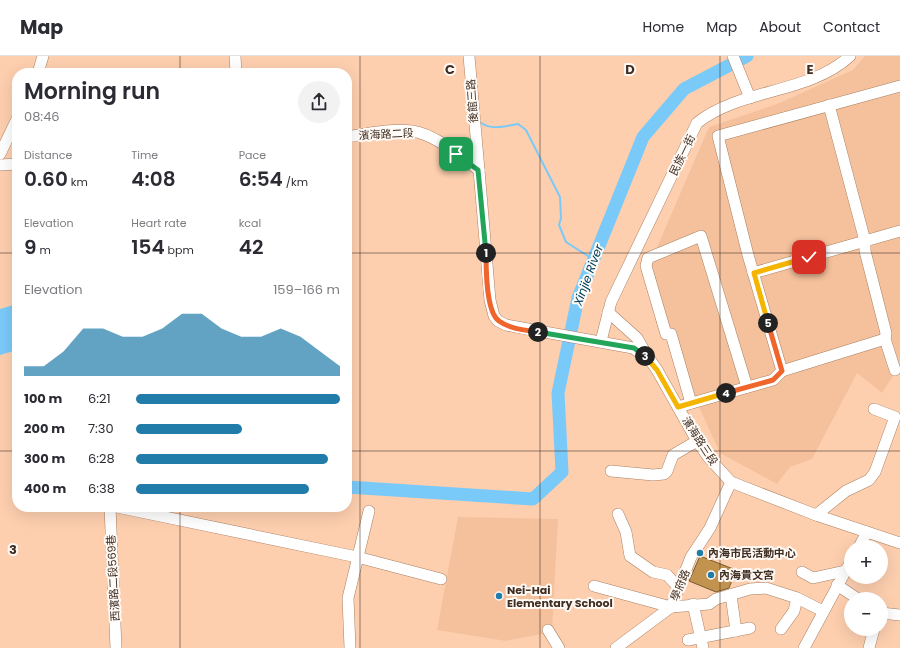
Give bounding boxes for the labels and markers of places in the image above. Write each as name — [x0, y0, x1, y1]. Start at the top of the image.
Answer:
pin — [439, 137, 473, 171]
pin — [792, 240, 826, 274]
pin: 1 — [476, 243, 496, 263]
pin: 5 — [758, 313, 778, 333]
pin: 2 — [528, 322, 548, 342]
pin: 3 — [635, 346, 655, 366]
pin: 4 — [716, 383, 736, 403]
place label: 內海市民活動中心 — [708, 545, 796, 561]
marker: 內海市民活動中心 — [695, 548, 705, 558]
place label: 內海貴文宮 — [719, 567, 774, 583]
marker: 內海貴文宮 — [706, 570, 716, 580]
place label: Nei-Hai Elementary School — [507, 582, 613, 611]
marker: Nei-Hai Elementary School — [494, 591, 504, 601]

